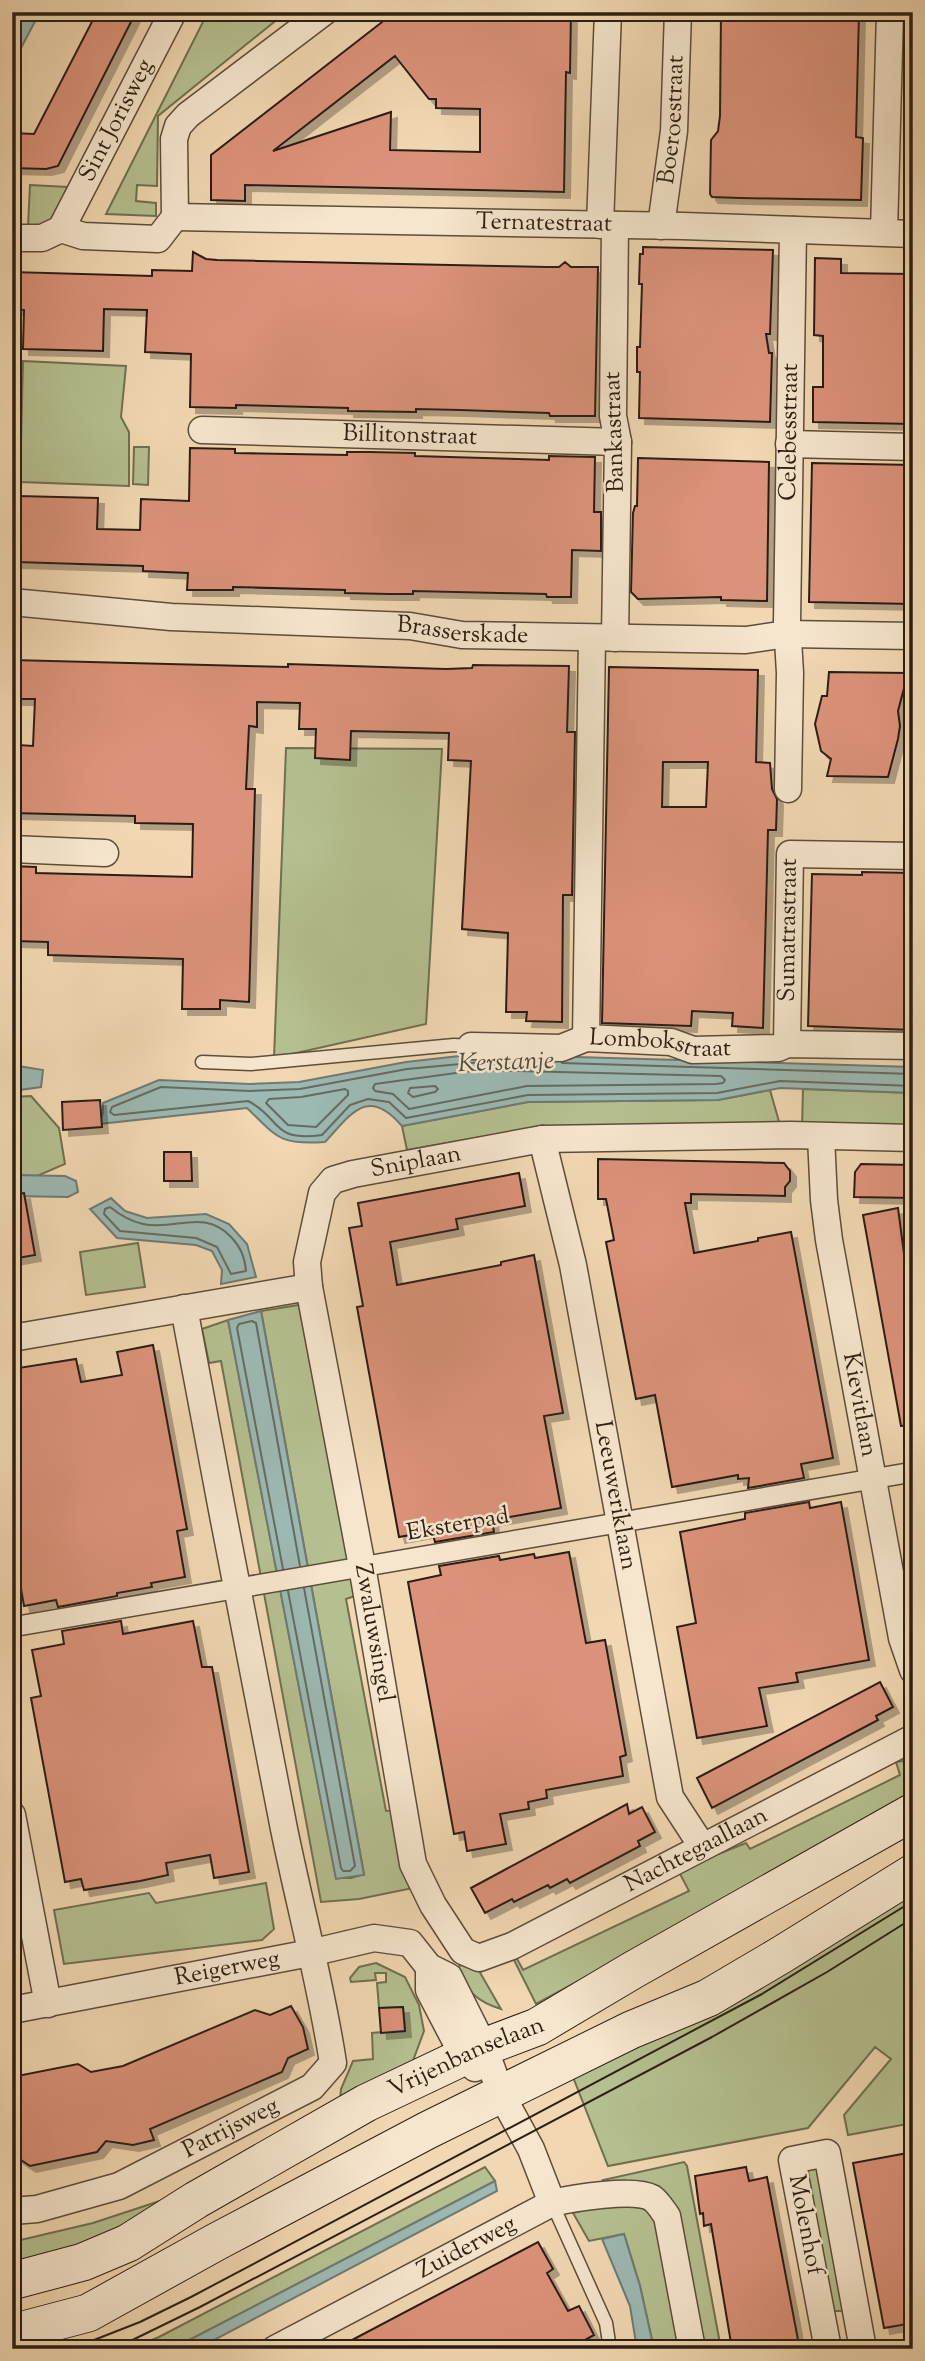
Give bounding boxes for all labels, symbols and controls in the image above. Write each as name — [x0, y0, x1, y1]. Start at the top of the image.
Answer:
street label: Sint Jorisweg — [71, 53, 163, 188]
street label: Boeroestraat — [650, 55, 694, 186]
street label: Ternatestraat — [476, 205, 612, 242]
street label: Celebesstraat — [772, 363, 808, 501]
street label: Bankastraat — [596, 371, 634, 493]
street label: Billitonstraat — [342, 417, 478, 455]
street label: Brasserskade — [396, 609, 529, 653]
street label: Sumatrastraat — [771, 858, 807, 1002]
street label: Lombokstraat — [589, 1021, 732, 1067]
water label: Kerstanje — [457, 1043, 555, 1083]
street label: Sniplaan — [368, 1137, 464, 1187]
street label: Kievitlaan — [833, 1350, 885, 1460]
street label: Leeuweriklaan — [585, 1418, 645, 1573]
street label: Eksterpad — [404, 1499, 512, 1551]
street label: Zwaluwsingel — [345, 1561, 402, 1705]
street label: Nachtegaallaan — [619, 1799, 774, 1902]
street label: Reigerweg — [172, 1942, 283, 1996]
street label: Vrijenbanselaan — [383, 2009, 550, 2107]
street label: Patrijsweg — [177, 2090, 285, 2168]
street label: Molenhof — [779, 2172, 832, 2280]
street label: Zuiderweg — [411, 2208, 523, 2288]

